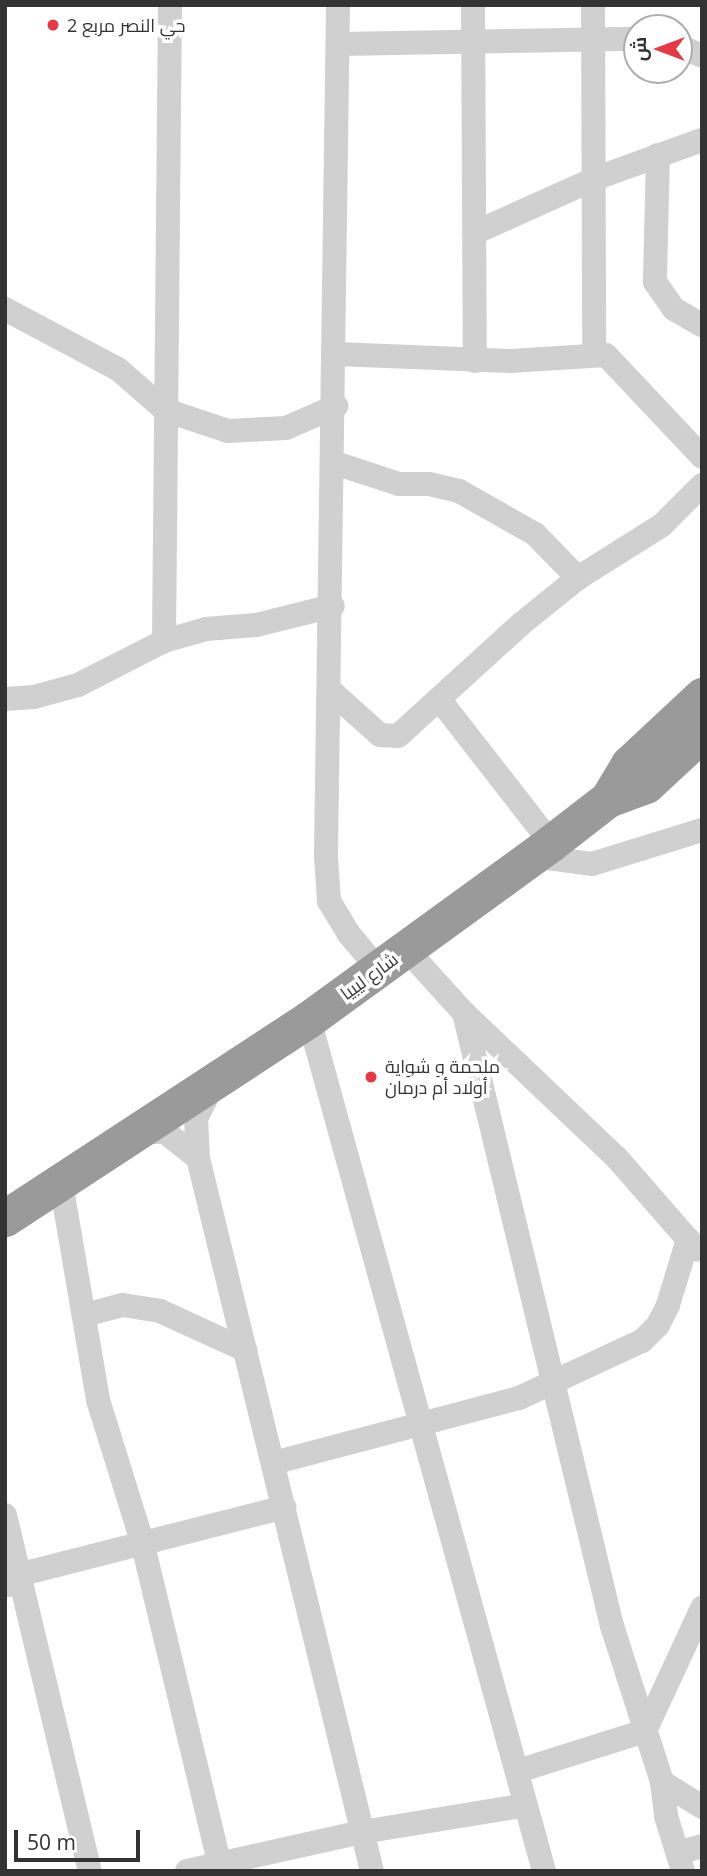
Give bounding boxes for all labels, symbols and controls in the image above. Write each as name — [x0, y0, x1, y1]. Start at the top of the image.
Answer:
place label: حي النصر مربع 2 — [67, 14, 186, 36]
north arrow — [623, 14, 693, 84]
marker: حي النصر مربع 2 — [45, 17, 61, 33]
text: ش — [626, 37, 652, 61]
street label: شارع ليبيا — [336, 948, 402, 1004]
place label: ملحمة و شواية أولاد أم درمان — [385, 1056, 500, 1098]
marker: ملحمة و شواية أولاد أم درمان — [363, 1069, 379, 1085]
scale bar — [18, 1816, 144, 1860]
text: 50 m — [27, 1828, 76, 1856]

